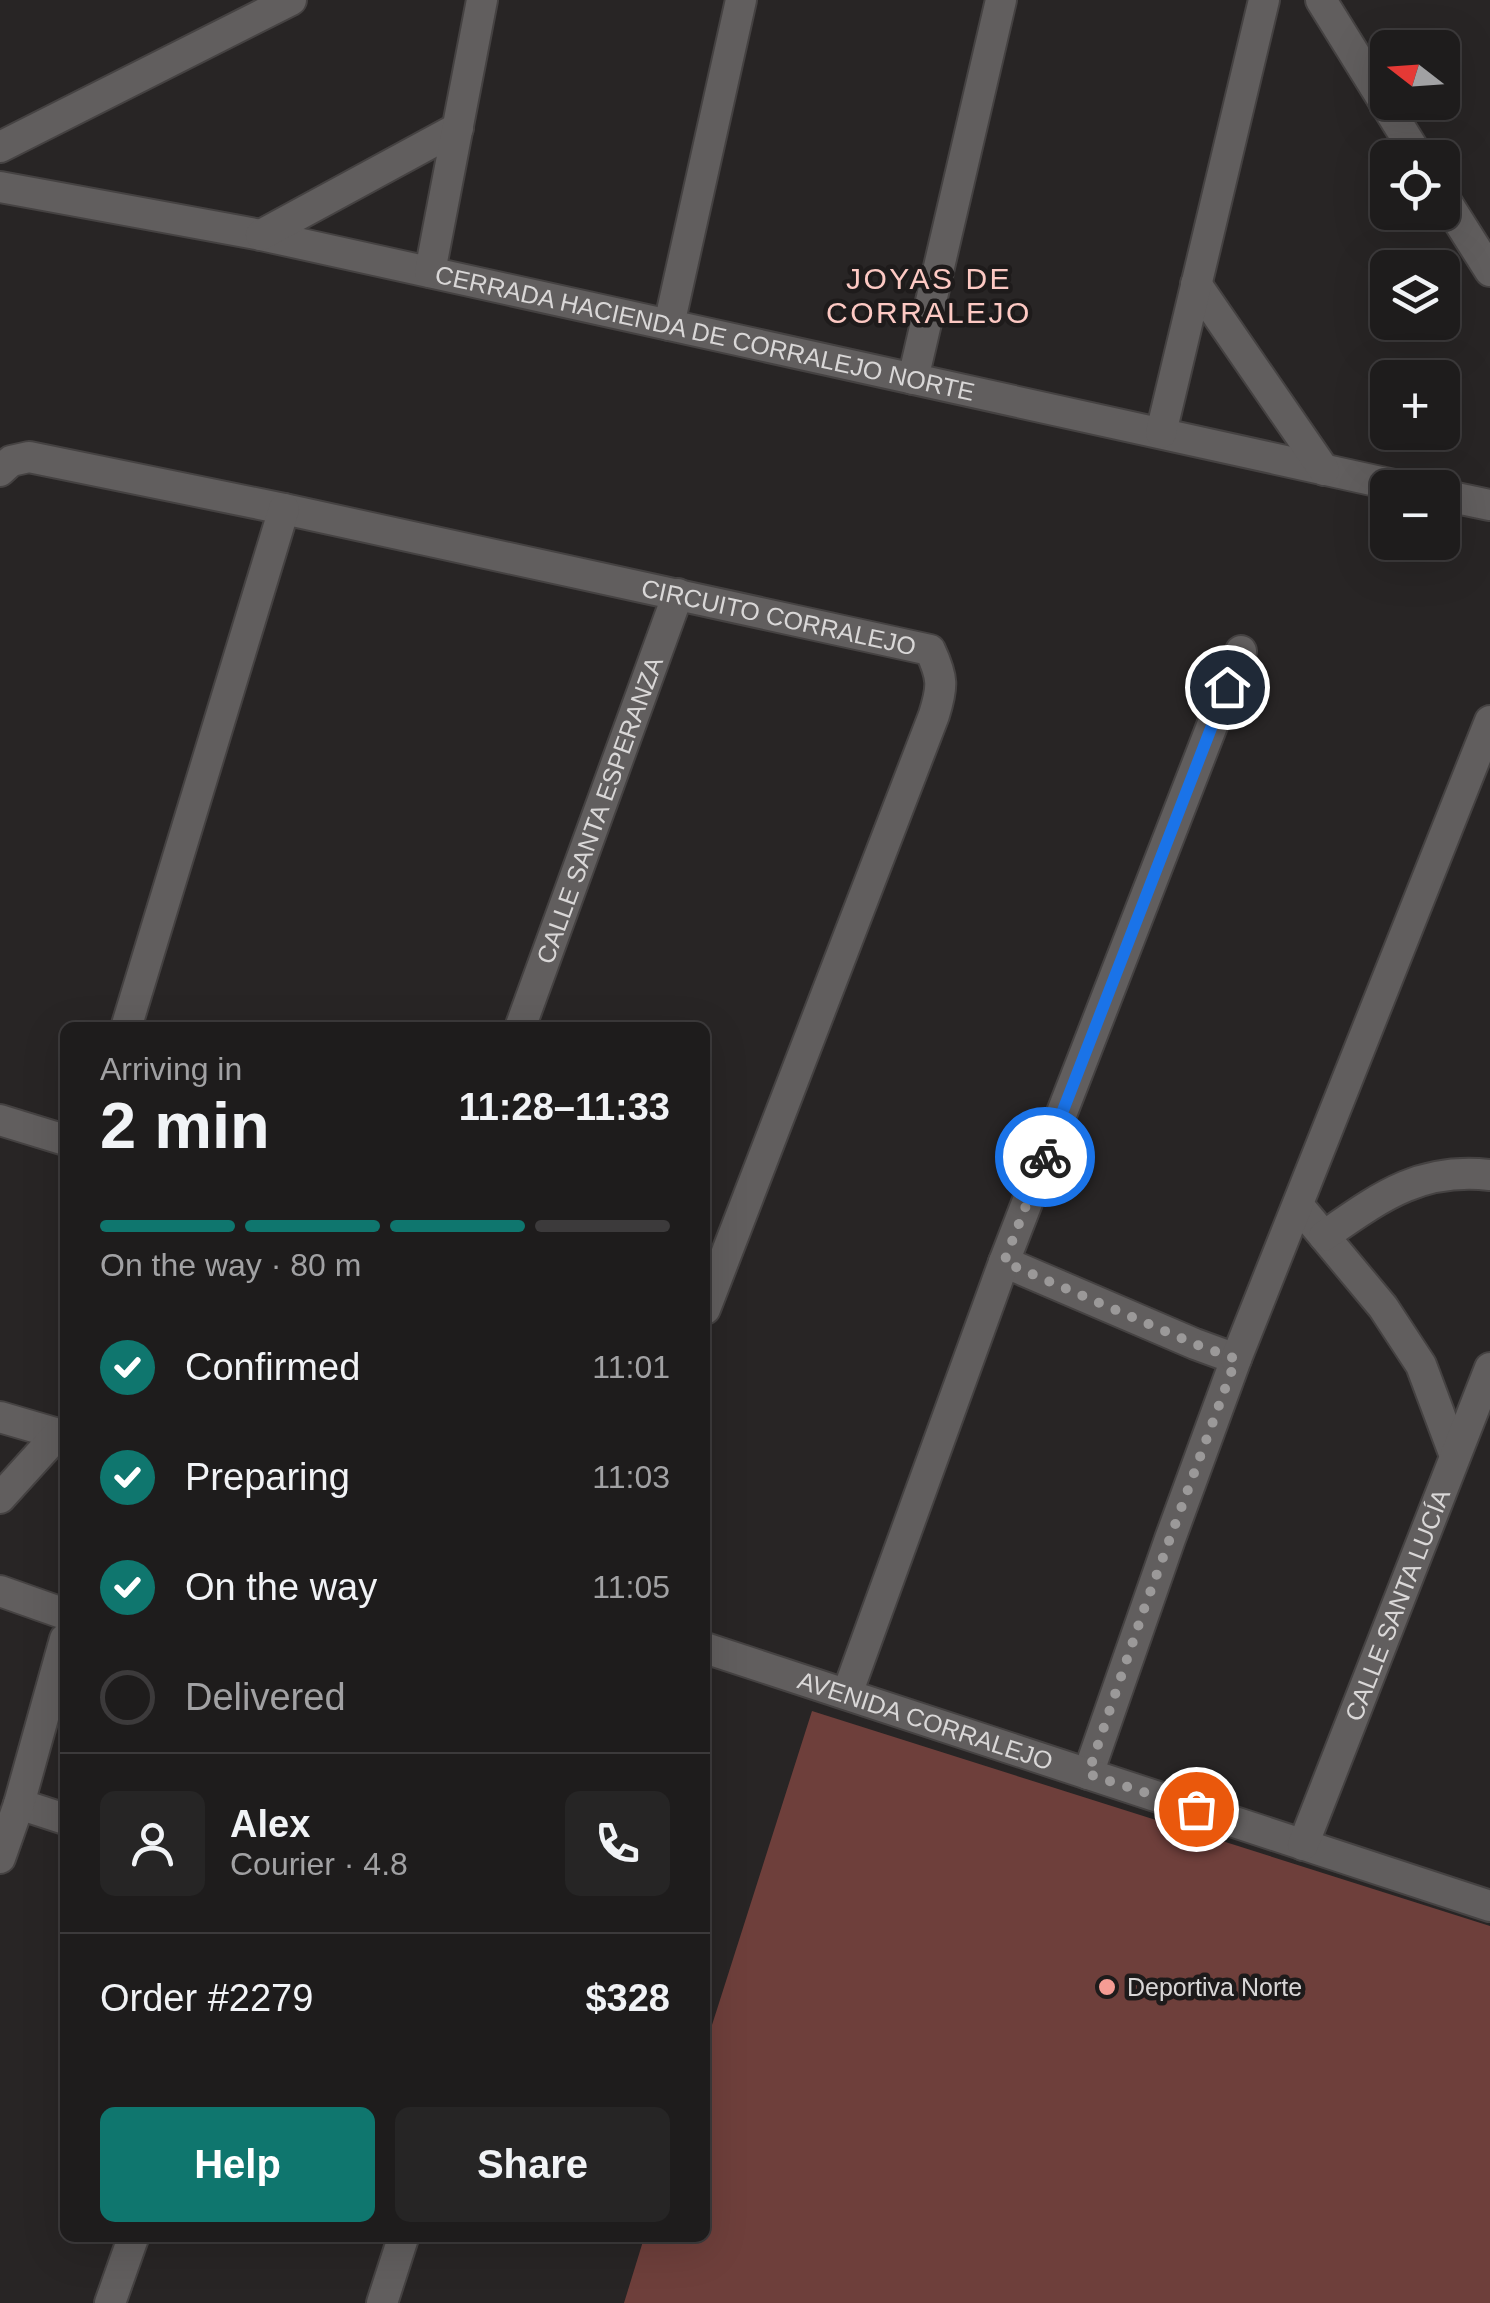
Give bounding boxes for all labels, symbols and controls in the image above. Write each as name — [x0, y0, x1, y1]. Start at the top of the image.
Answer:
north arrow — [1370, 30, 1460, 120]
map controls — [1370, 30, 1460, 560]
button: locate — [1370, 140, 1460, 230]
button: layers — [1370, 250, 1460, 340]
street label: CERRADA HACIENDA DE CORRALEJO NORTE — [433, 260, 977, 406]
district label: JOYAS DE CORRALEJO — [826, 262, 1032, 329]
button: + — [1370, 360, 1460, 450]
button: − — [1370, 470, 1460, 560]
street label: CIRCUITO CORRALEJO — [639, 573, 919, 661]
pin — [1185, 645, 1270, 730]
street label: CALLE SANTA ESPERANZA — [531, 652, 668, 967]
icon: home — [1200, 660, 1255, 715]
text: Arriving in — [100, 1051, 242, 1087]
text: 11:28–11:33 — [459, 1086, 670, 1128]
text: 2 min — [100, 1089, 270, 1162]
courier — [995, 1107, 1095, 1207]
icon: bike — [1018, 1130, 1073, 1185]
text: On the way · 80 m — [100, 1247, 361, 1283]
icon: check — [100, 1340, 155, 1395]
text: Confirmed — [185, 1346, 360, 1388]
text: 11:01 — [592, 1349, 670, 1385]
icon: check — [100, 1450, 155, 1505]
text: Preparing — [185, 1456, 350, 1498]
text: 11:03 — [592, 1459, 670, 1495]
street label: CALLE SANTA LUCÍA — [1339, 1484, 1455, 1725]
icon: check — [100, 1560, 155, 1615]
text: On the way — [185, 1566, 377, 1608]
text: 11:05 — [592, 1569, 670, 1605]
street label: AVENIDA CORRALEJO — [794, 1666, 1056, 1775]
text: Delivered — [185, 1676, 346, 1718]
pin — [1154, 1767, 1239, 1852]
icon: bag — [1169, 1782, 1224, 1837]
button: person — [100, 1791, 205, 1896]
button: phone — [565, 1791, 670, 1896]
text: Alex — [230, 1803, 310, 1845]
text: Courier · 4.8 — [230, 1846, 408, 1882]
place label: Deportiva Norte — [1127, 1973, 1302, 2001]
marker: Deportiva Norte — [1096, 1976, 1118, 1998]
text: Order #2279 — [100, 1977, 313, 2019]
text: $328 — [585, 1977, 670, 2019]
button: Help — [100, 2107, 375, 2222]
button: Share — [395, 2107, 670, 2222]

